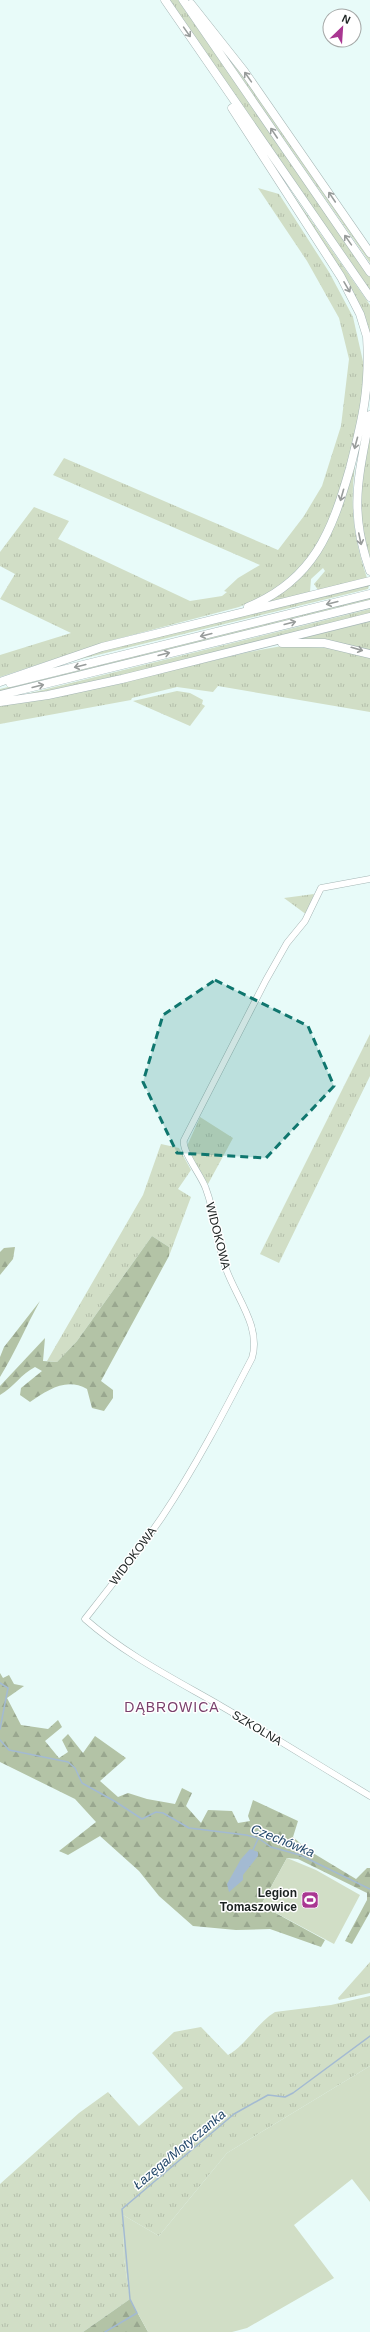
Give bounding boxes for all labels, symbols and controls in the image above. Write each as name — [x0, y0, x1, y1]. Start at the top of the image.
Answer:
north arrow — [322, 8, 362, 48]
text: N — [340, 12, 352, 26]
one-way arrow — [183, 26, 191, 37]
one-way arrow — [244, 71, 252, 82]
one-way arrow — [270, 128, 278, 139]
one-way arrow — [328, 192, 336, 203]
one-way arrow — [344, 235, 352, 246]
one-way arrow — [343, 281, 351, 293]
one-way arrow — [352, 437, 360, 450]
one-way arrow — [338, 489, 345, 502]
one-way arrow — [357, 532, 365, 545]
one-way arrow — [326, 600, 339, 608]
one-way arrow — [283, 619, 296, 627]
one-way arrow — [200, 631, 213, 639]
one-way arrow — [350, 646, 363, 654]
one-way arrow — [157, 650, 170, 658]
one-way arrow — [74, 662, 87, 670]
one-way arrow — [31, 681, 44, 689]
street label: WIDOKOWA — [203, 1201, 233, 1271]
street label: WIDOKOWA — [107, 1524, 159, 1588]
district label: DĄBROWICA — [124, 1699, 220, 1715]
street label: SZKOLNA — [229, 1708, 285, 1748]
water label: Czechówka — [249, 1821, 317, 1860]
place label: Legion Tomaszowice — [220, 1886, 297, 1914]
sports icon: Legion Tomaszowice — [300, 1890, 320, 1910]
water label: Łazęga/Motyczanka — [130, 2106, 228, 2192]

